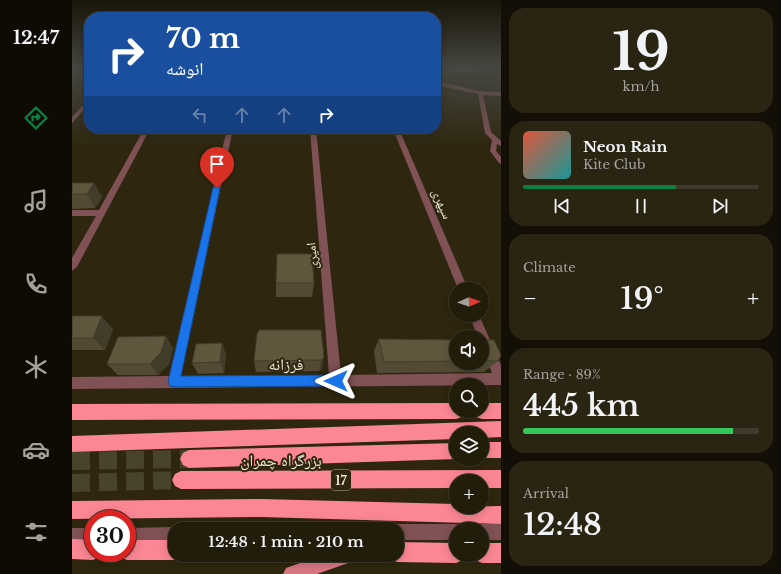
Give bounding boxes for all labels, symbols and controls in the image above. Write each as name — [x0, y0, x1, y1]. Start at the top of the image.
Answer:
text: 19 — [612, 20, 670, 84]
text: 70 m — [166, 21, 240, 56]
text: 12:47 — [13, 27, 59, 49]
icon: right — [100, 28, 152, 80]
text: انوشه — [166, 58, 204, 80]
text: km/h — [623, 78, 659, 95]
icon: directions — [22, 104, 50, 132]
icon: left — [189, 104, 211, 126]
icon: ahead — [231, 104, 253, 126]
icon: ahead — [273, 104, 295, 126]
icon: right — [315, 104, 337, 126]
text: Neon Rain — [583, 137, 667, 156]
pin — [200, 147, 234, 188]
icon: arrive — [206, 153, 228, 175]
text: Kite Club — [583, 156, 646, 173]
street label: سپهری — [428, 186, 456, 222]
icon: music — [22, 187, 50, 215]
icon: previous — [551, 195, 573, 217]
icon: pause — [630, 195, 652, 217]
icon: next — [709, 195, 731, 217]
street label: امیری — [302, 242, 322, 270]
text: Climate — [523, 259, 576, 276]
icon: phone — [22, 270, 50, 298]
text: 19° — [620, 280, 664, 317]
north arrow — [449, 282, 489, 322]
map controls — [449, 282, 489, 562]
text: − — [523, 285, 537, 312]
text: + — [747, 285, 759, 312]
button: sound — [449, 330, 489, 370]
icon: climate — [22, 353, 50, 381]
street label: فرزانه — [269, 354, 303, 374]
position arrow — [315, 360, 357, 402]
text: Range · 89% — [523, 366, 601, 383]
button: search — [449, 378, 489, 418]
text: 445 km — [523, 387, 639, 424]
button: layers — [449, 426, 489, 466]
icon: car — [22, 436, 50, 464]
street label: بزرگراه چمران — [240, 450, 322, 471]
road number: 17 — [331, 470, 351, 490]
button: + — [449, 474, 489, 514]
text: Arrival — [523, 485, 569, 502]
text: 12:48 — [523, 506, 602, 543]
speed limit sign: 30 — [84, 510, 136, 562]
icon: filters — [22, 518, 50, 546]
button: − — [449, 522, 489, 562]
text: 12:48 · 1 min · 210 m — [208, 532, 364, 551]

